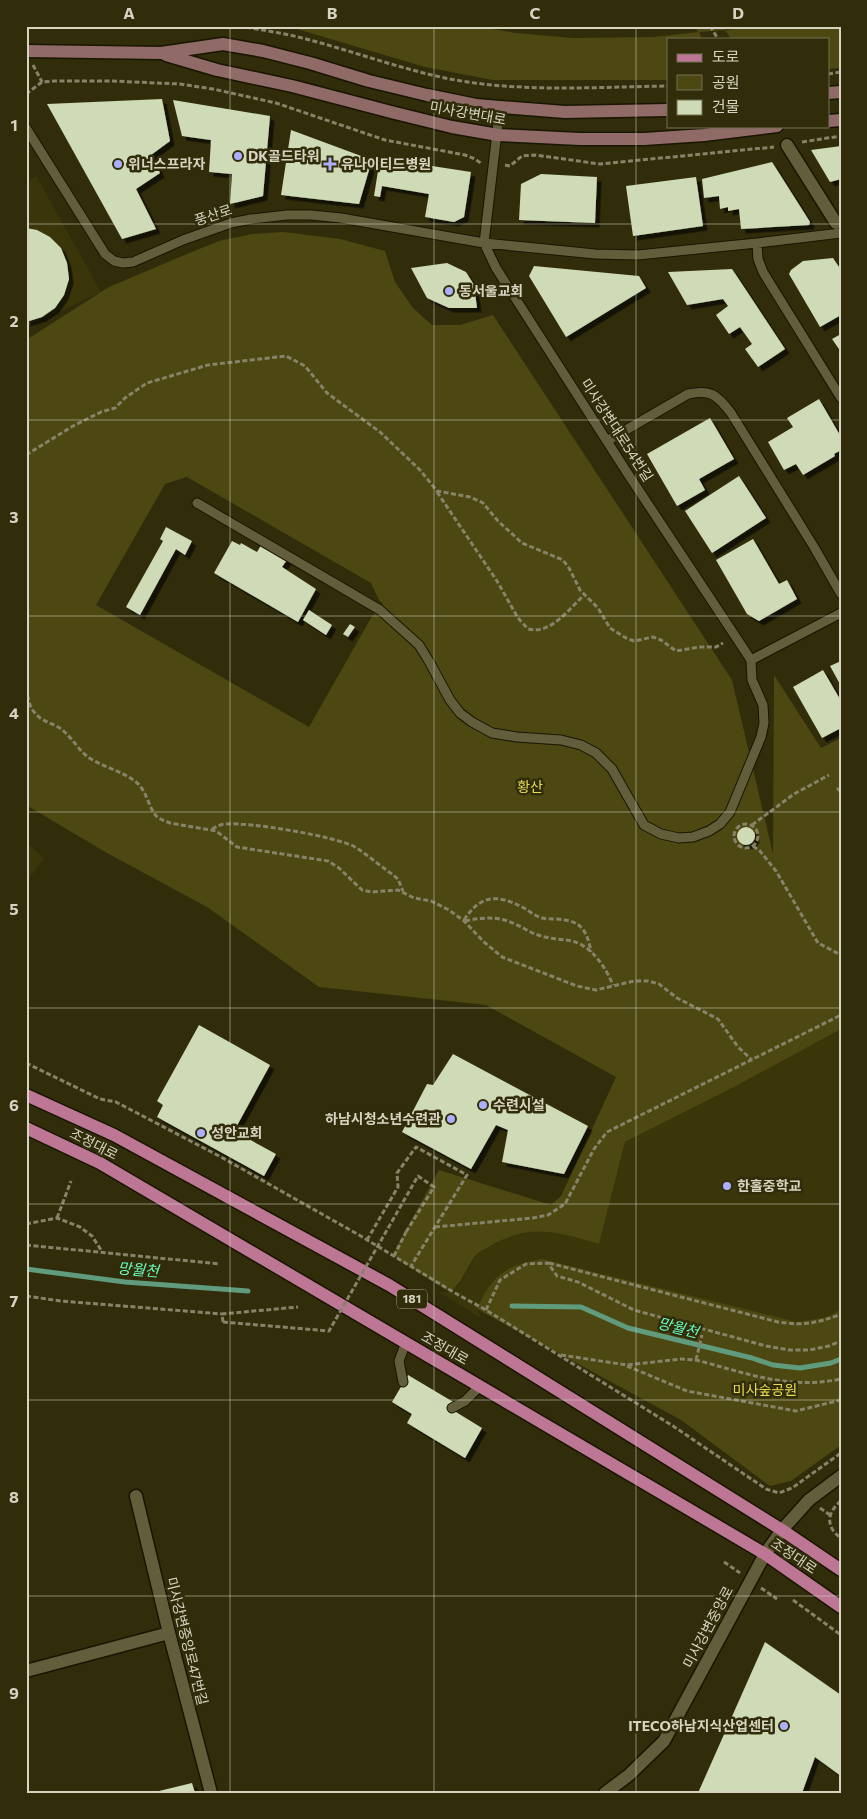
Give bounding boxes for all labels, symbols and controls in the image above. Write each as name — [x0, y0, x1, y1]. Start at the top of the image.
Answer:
text: A — [123, 3, 135, 22]
text: B — [327, 3, 338, 22]
text: C — [530, 3, 541, 22]
text: D — [732, 3, 744, 22]
legend — [667, 38, 830, 128]
text: 도로 — [712, 47, 740, 65]
text: 공원 — [712, 73, 740, 91]
street label: 미사강변대로 — [429, 97, 508, 128]
text: 건물 — [712, 97, 740, 115]
text: 1 — [10, 115, 18, 134]
place label: DK골드타워 — [248, 147, 320, 164]
marker: DK골드타워 — [232, 150, 244, 162]
place label: 위너스프라자 — [128, 155, 205, 172]
place label: 유나이티드병원 — [341, 155, 431, 172]
marker: 유나이티드병원 — [323, 157, 337, 171]
marker: 위너스프라자 — [112, 158, 124, 170]
street label: 풍산로 — [192, 200, 234, 229]
place label: 동서울교회 — [459, 282, 523, 299]
marker: 동서울교회 — [443, 285, 455, 297]
text: 2 — [9, 311, 19, 330]
street label: 미사강변대로54번길 — [578, 375, 657, 484]
text: 3 — [9, 507, 19, 526]
text: 4 — [9, 703, 19, 722]
park label: 황산 — [517, 778, 543, 795]
text: 5 — [9, 899, 19, 918]
text: 6 — [9, 1095, 19, 1114]
place label: 수련시설 — [493, 1096, 545, 1113]
marker: 수련시설 — [477, 1099, 489, 1111]
place label: 하남시청소년수련관 — [325, 1110, 441, 1127]
marker: 하남시청소년수련관 — [445, 1113, 457, 1125]
street label: 조정대로 — [67, 1124, 121, 1163]
place label: 성안교회 — [211, 1124, 263, 1141]
marker: 성안교회 — [195, 1127, 207, 1139]
place label: 한홀중학교 — [737, 1177, 802, 1194]
marker: 한홀중학교 — [721, 1180, 733, 1192]
water label: 망월천 — [117, 1258, 162, 1280]
road number: 181 — [397, 1290, 427, 1308]
text: 7 — [10, 1291, 19, 1310]
water label: 망월천 — [656, 1313, 703, 1341]
street label: 조정대로 — [419, 1327, 472, 1368]
park label: 미사숲공원 — [733, 1381, 797, 1398]
text: 8 — [9, 1487, 19, 1506]
street label: 조정대로 — [768, 1534, 820, 1577]
street label: 미사강변중앙로47번길 — [163, 1575, 212, 1707]
street label: 미사강변중앙로 — [679, 1583, 736, 1671]
text: 9 — [9, 1683, 19, 1702]
place label: ITECO하남지식산업센터 — [628, 1717, 774, 1734]
marker: ITECO하남지식산업센터 — [778, 1720, 790, 1732]

